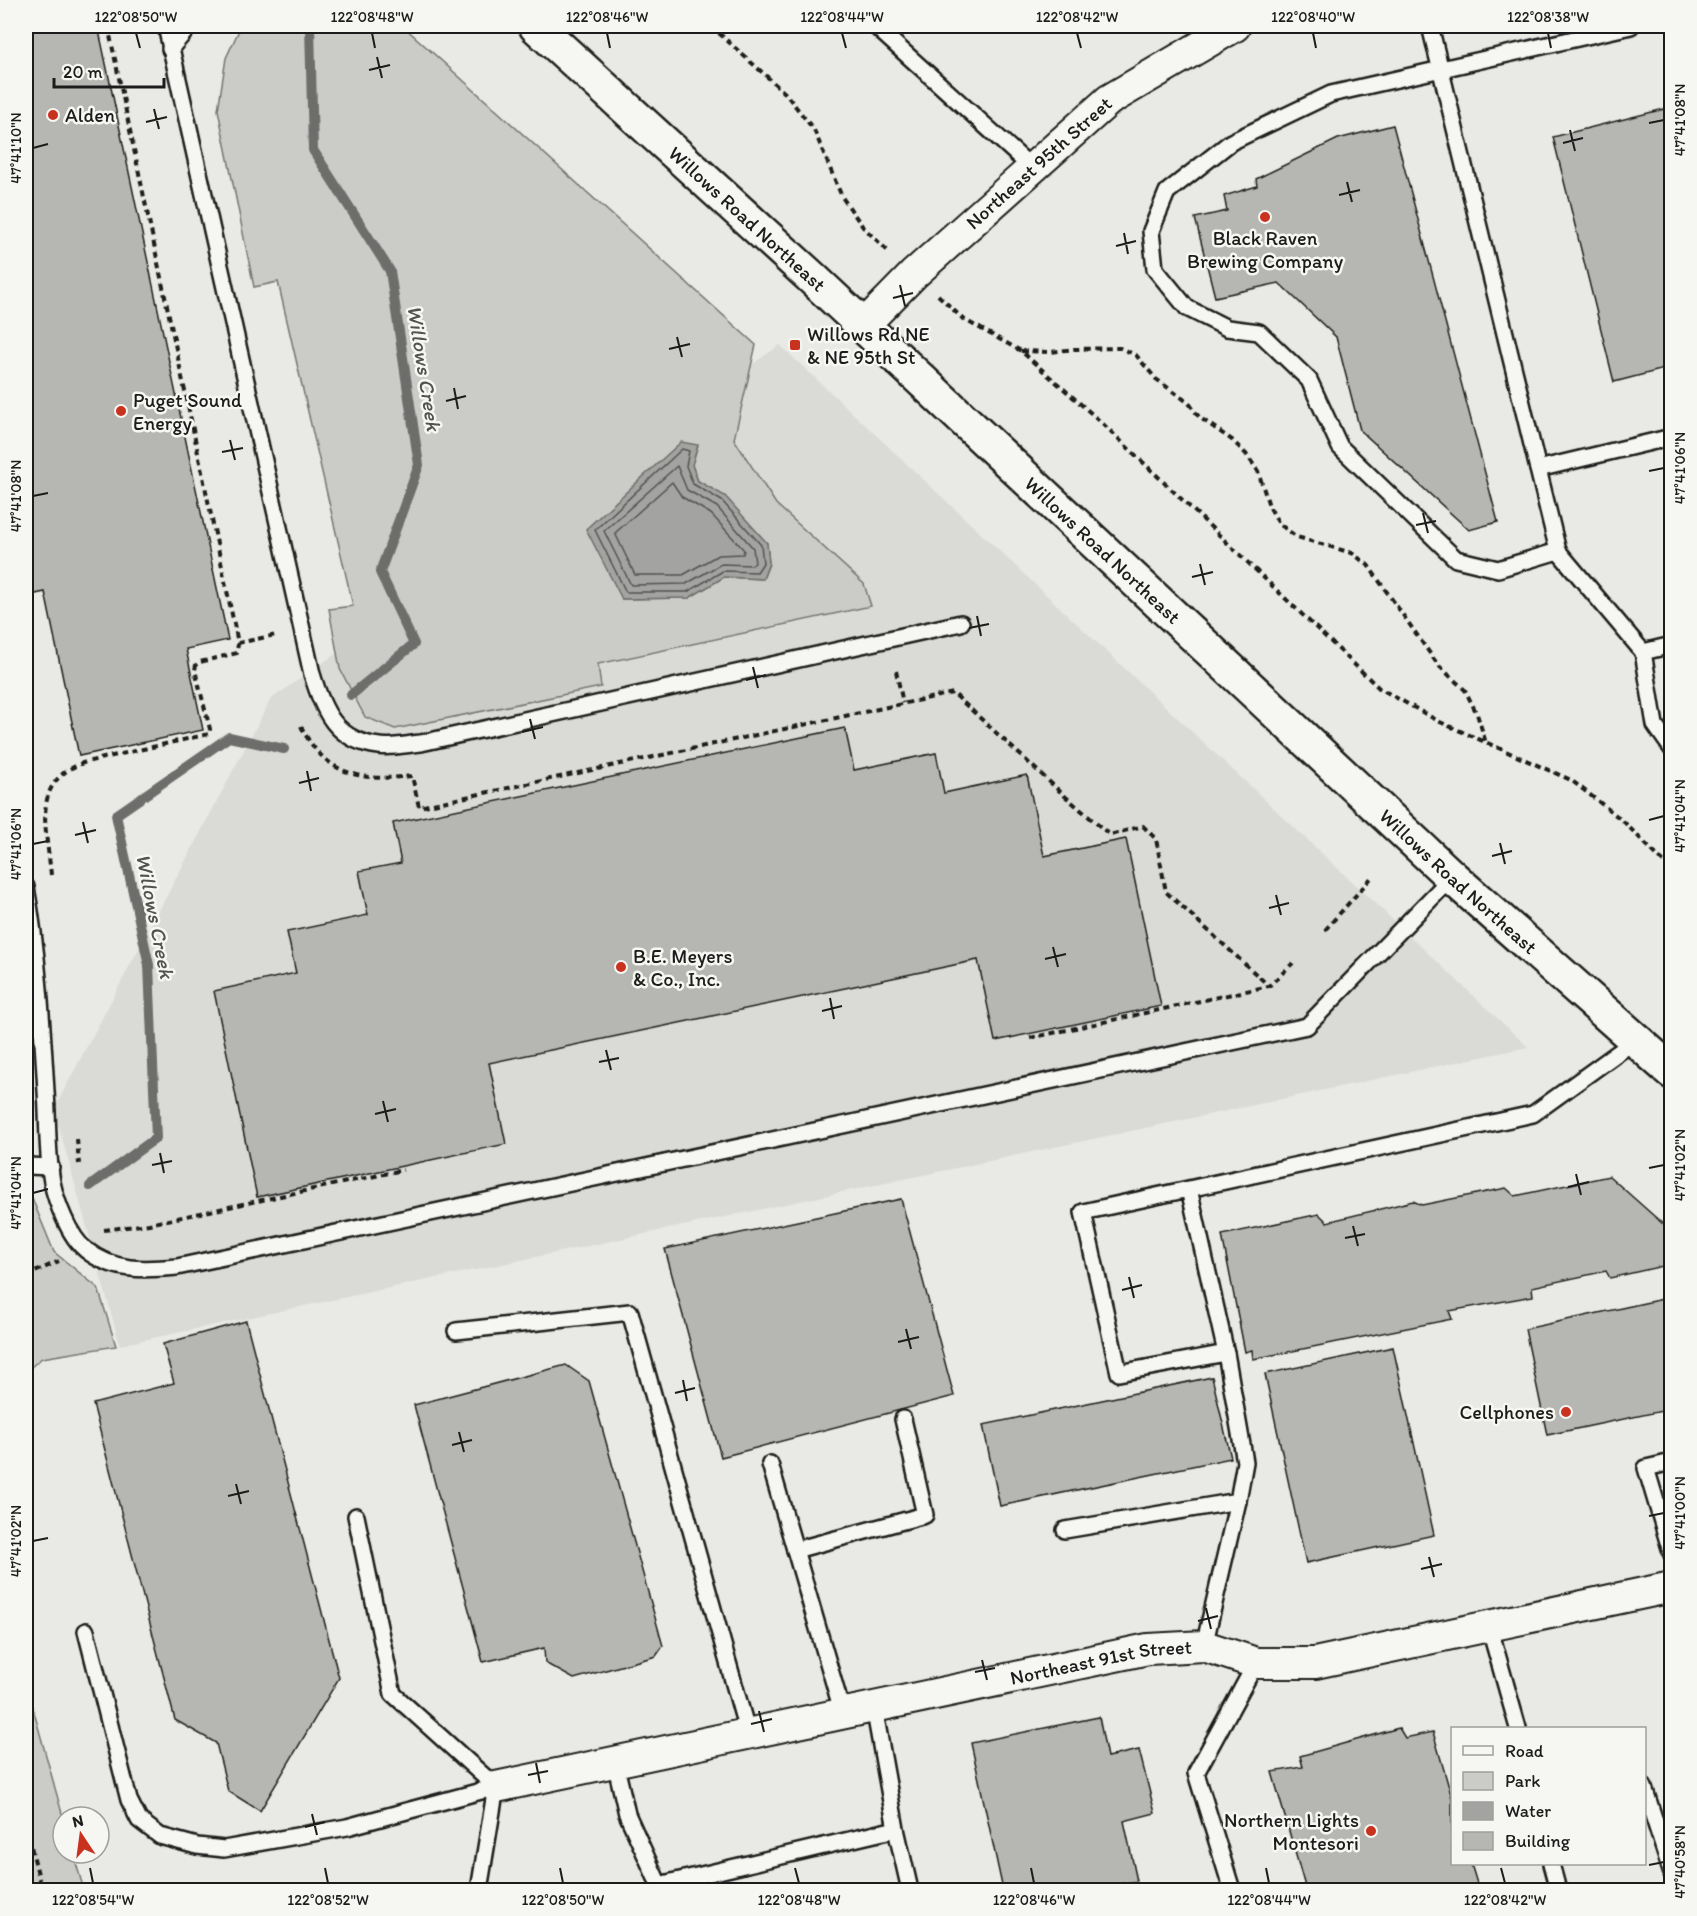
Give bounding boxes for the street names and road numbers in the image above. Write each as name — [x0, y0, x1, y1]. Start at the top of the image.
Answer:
street label: Northeast 95th Street — [961, 91, 1117, 234]
street label: Willows Road Northeast — [664, 141, 831, 297]
street label: Willows Road Northeast — [1020, 471, 1186, 629]
street label: Willows Road Northeast — [1375, 804, 1542, 959]
street label: Northeast 91st Street — [1008, 1635, 1192, 1690]

